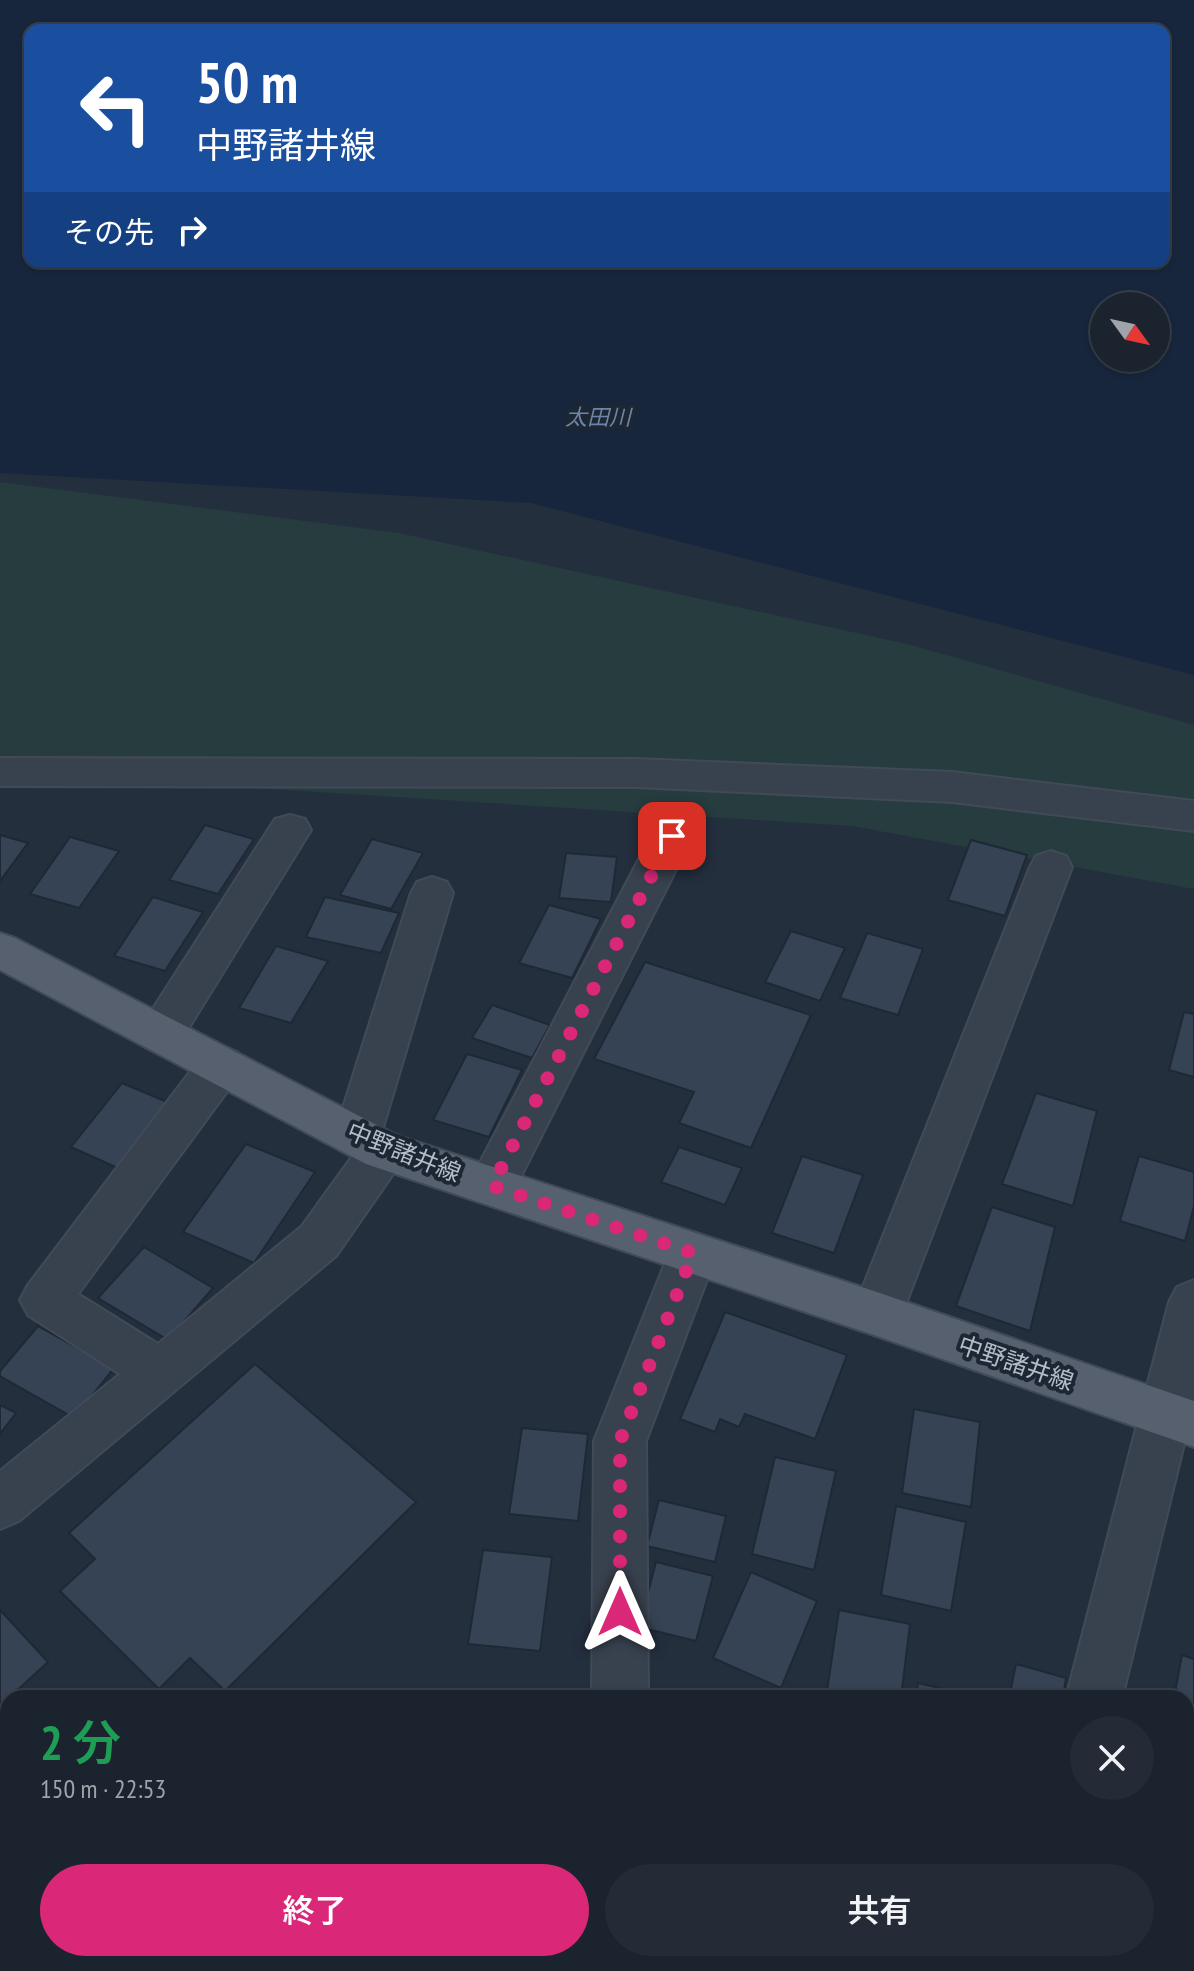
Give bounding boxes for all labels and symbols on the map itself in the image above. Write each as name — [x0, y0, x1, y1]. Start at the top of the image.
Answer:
north arrow — [1090, 292, 1170, 372]
water label: 太田川 — [565, 403, 633, 431]
pin — [638, 802, 706, 870]
street label: 中野諸井線 — [343, 1115, 465, 1189]
street label: 中野諸井線 — [954, 1329, 1078, 1397]
position arrow — [578, 1570, 662, 1654]

